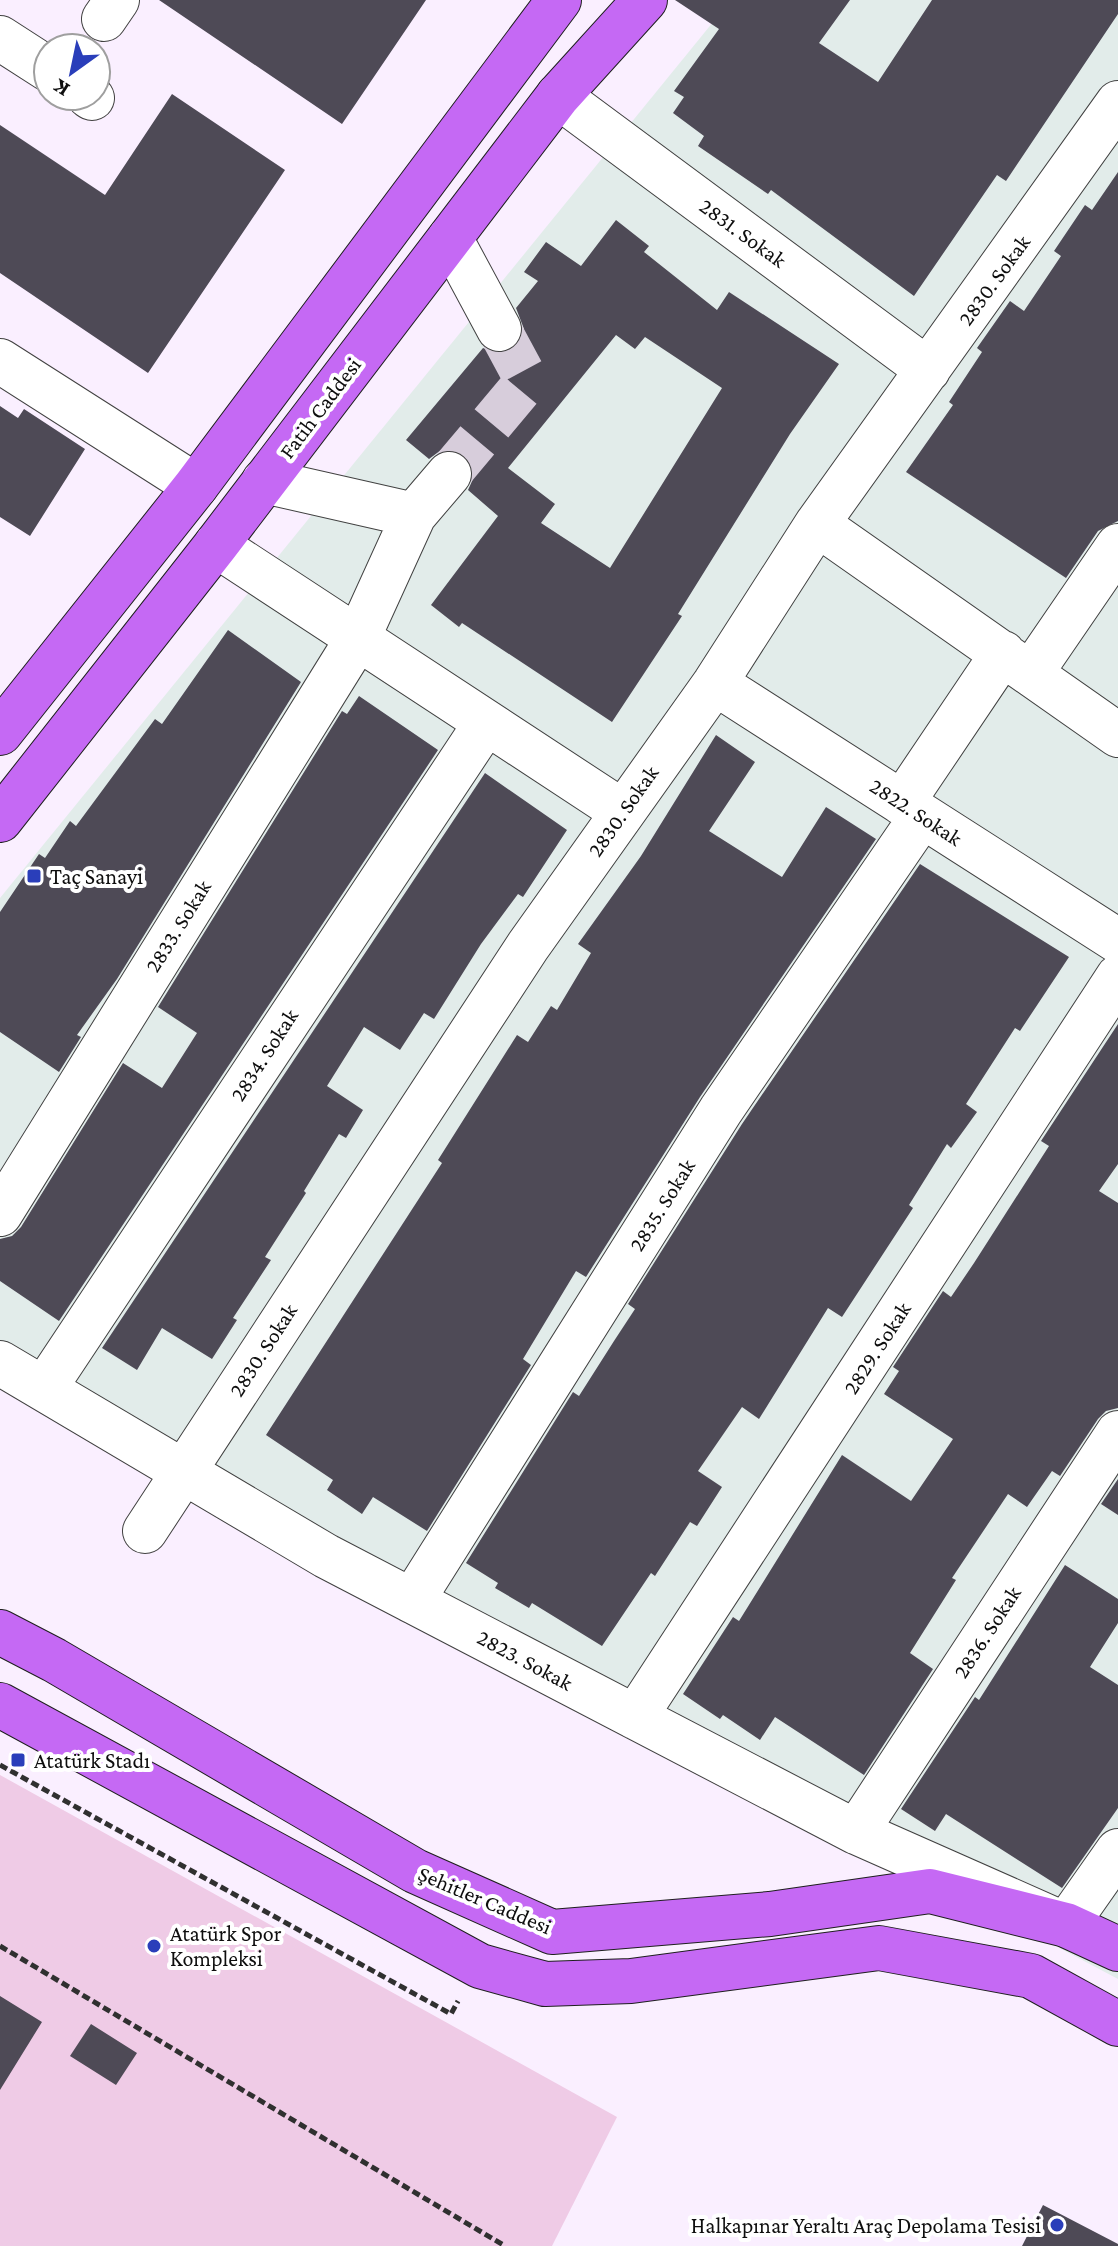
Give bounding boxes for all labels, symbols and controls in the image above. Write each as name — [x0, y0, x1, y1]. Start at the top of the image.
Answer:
north arrow — [32, 32, 112, 112]
text: K — [48, 74, 74, 103]
street label: 2831. Sokak — [695, 193, 792, 273]
street label: 2830. Sokak — [953, 230, 1035, 330]
street label: Fatih Caddesi — [274, 352, 366, 463]
street label: 2830. Sokak — [582, 760, 664, 861]
street label: 2822. Sokak — [865, 773, 967, 851]
place label: Taç Sanayi — [50, 864, 143, 889]
marker: Taç Sanayi — [25, 867, 43, 885]
street label: 2833. Sokak — [140, 875, 216, 977]
street label: 2834. Sokak — [225, 1004, 303, 1106]
street label: 2835. Sokak — [624, 1154, 700, 1256]
street label: 2829. Sokak — [838, 1297, 916, 1399]
street label: 2830. Sokak — [224, 1298, 303, 1401]
street label: 2836. Sokak — [948, 1581, 1026, 1683]
street label: 2823. Sokak — [473, 1624, 577, 1696]
place label: Atatürk Stadı — [34, 1748, 150, 1773]
marker: Atatürk Stadı — [9, 1751, 27, 1769]
street label: Şehitler Caddesi — [415, 1861, 556, 1939]
place label: Atatürk Spor Kompleksi — [170, 1921, 282, 1971]
marker: Atatürk Spor Kompleksi — [145, 1937, 163, 1955]
place label: Halkapınar Yeraltı Araç Depolama Tesisi — [691, 2213, 1041, 2238]
marker: Halkapınar Yeraltı Araç Depolama Tesisi — [1048, 2216, 1066, 2234]

